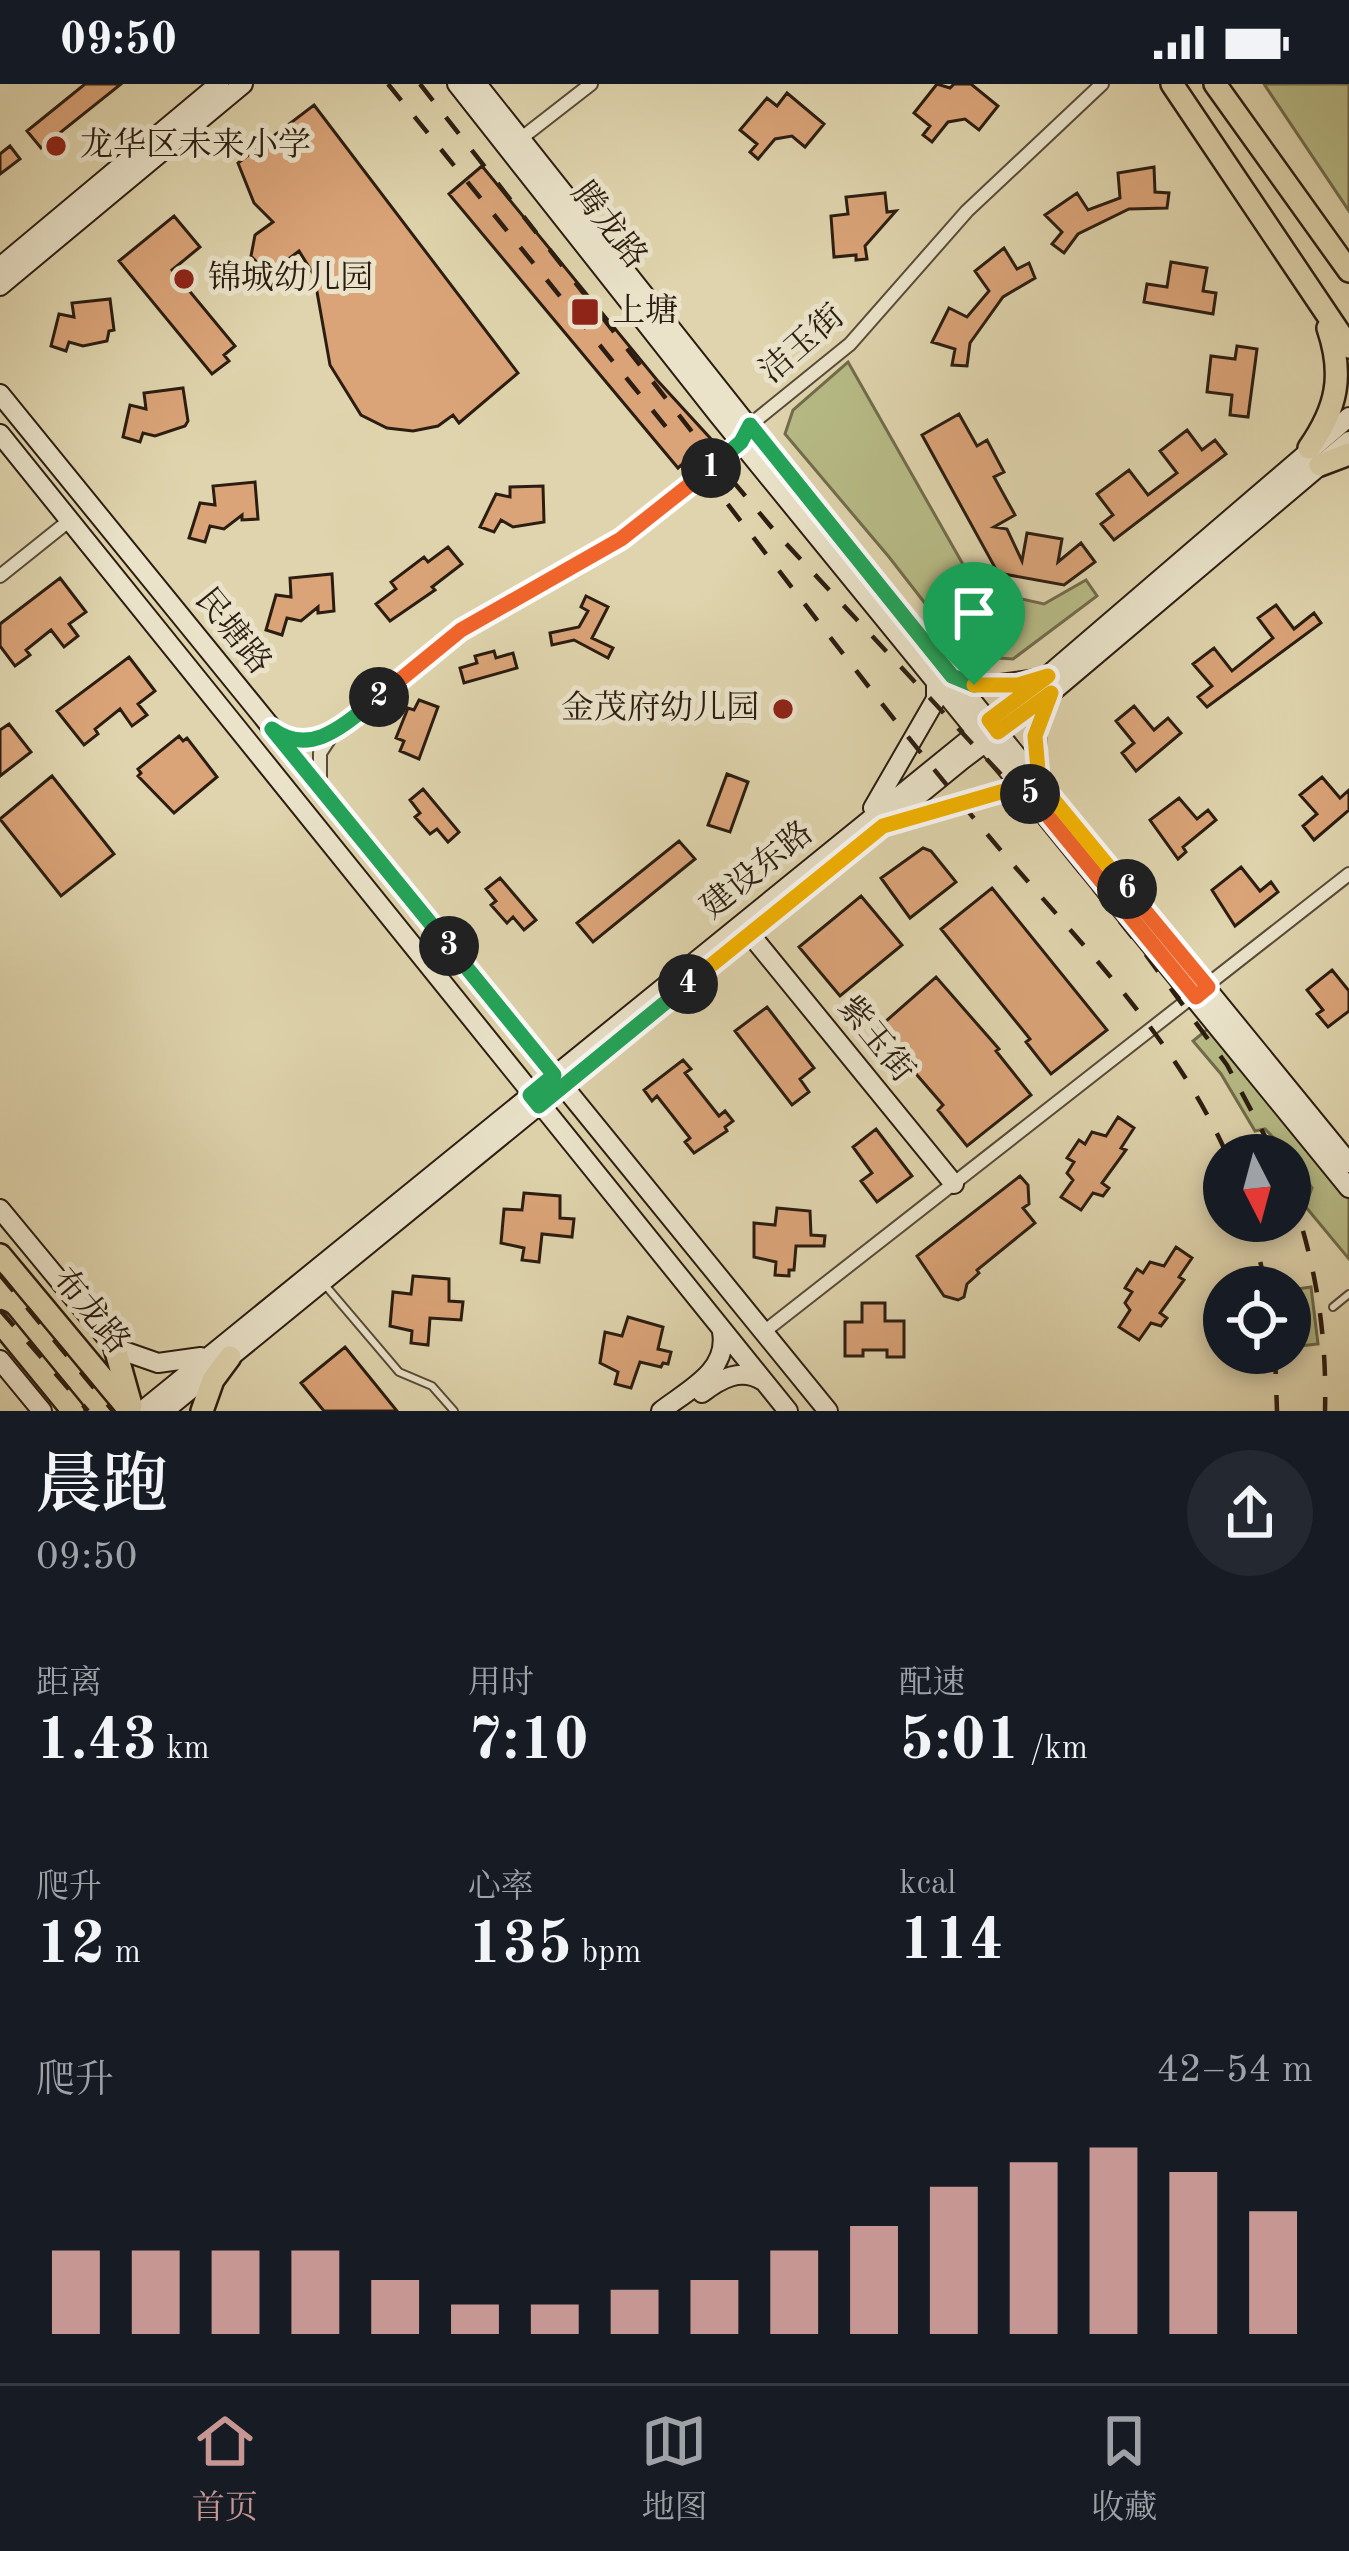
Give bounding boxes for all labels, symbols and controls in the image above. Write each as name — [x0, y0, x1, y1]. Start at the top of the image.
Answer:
text: 09:50 — [60, 19, 177, 64]
place label: 龙华区未来小学 — [80, 127, 311, 163]
marker: 龙华区未来小学 — [43, 133, 69, 159]
street label: 腾龙路 — [565, 175, 654, 275]
place label: 锦城幼儿园 — [208, 260, 373, 296]
marker: 锦城幼儿园 — [171, 266, 197, 292]
place label: 上塘 — [612, 293, 678, 329]
marker: 上塘 — [569, 296, 601, 328]
street label: 洁玉街 — [753, 298, 851, 390]
pin: 1 — [681, 438, 741, 498]
text: 1 — [701, 451, 721, 484]
pin — [923, 562, 1025, 685]
icon: arrive — [941, 580, 1007, 646]
street label: 民塘路 — [188, 581, 278, 681]
pin: 2 — [349, 667, 409, 727]
text: 2 — [369, 680, 389, 713]
place label: 金茂府幼儿园 — [561, 690, 759, 726]
marker: 金茂府幼儿园 — [770, 696, 796, 722]
pin: 5 — [1000, 764, 1060, 824]
text: 5 — [1020, 777, 1040, 810]
street label: 建设东路 — [694, 814, 820, 925]
pin: 6 — [1097, 859, 1157, 919]
text: 6 — [1117, 872, 1137, 905]
pin: 3 — [419, 916, 479, 976]
text: 3 — [439, 929, 459, 962]
pin: 4 — [658, 954, 718, 1014]
text: 4 — [678, 967, 698, 1000]
street label: 紫玉街 — [831, 989, 921, 1089]
north arrow — [1203, 1134, 1311, 1242]
map controls — [1203, 1134, 1311, 1374]
street label: 布龙路 — [46, 1262, 137, 1361]
button: locate — [1203, 1266, 1311, 1374]
button: share — [1187, 1450, 1313, 1576]
text: 晨跑 — [36, 1456, 168, 1522]
text: 09:50 — [36, 1538, 137, 1577]
text: 距离 — [36, 1668, 102, 1701]
text: 用时 — [468, 1668, 534, 1701]
text: 配速 — [899, 1668, 965, 1701]
text: 1.43 — [36, 1712, 157, 1772]
text: 7:10 — [468, 1712, 589, 1772]
text: 5:01 — [899, 1712, 1021, 1772]
text: km — [157, 1733, 210, 1766]
text: /km — [1021, 1733, 1088, 1766]
text: kcal — [899, 1868, 956, 1901]
text: 爬升 — [36, 1872, 102, 1905]
text: 心率 — [468, 1872, 534, 1905]
text: 114 — [899, 1912, 1004, 1972]
text: 12 — [36, 1916, 106, 1976]
text: 135 — [468, 1916, 572, 1976]
text: m — [106, 1937, 141, 1970]
text: bpm — [572, 1937, 642, 1970]
text: 42–54 m — [1156, 2051, 1313, 2090]
text: 爬升 — [36, 2062, 114, 2101]
tab: 首页 — [192, 2408, 258, 2530]
tab: 地图 — [641, 2408, 707, 2530]
tab: 收藏 — [1091, 2408, 1157, 2530]

